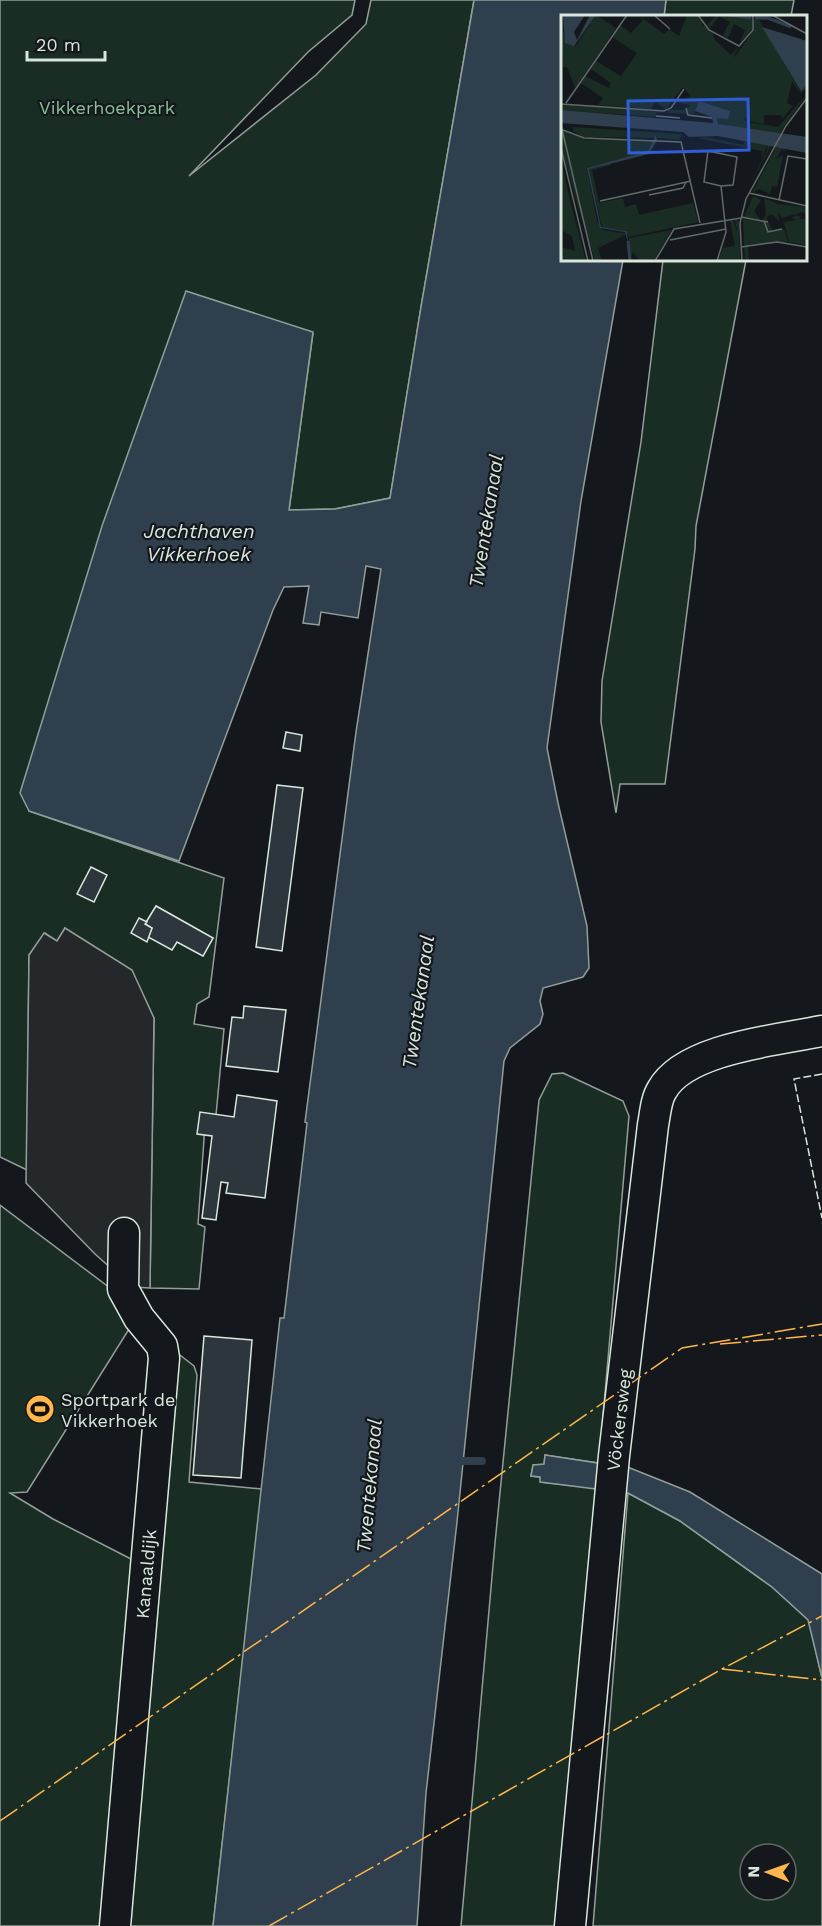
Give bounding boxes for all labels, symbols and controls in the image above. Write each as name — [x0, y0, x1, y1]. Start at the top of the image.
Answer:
inset map — [561, 15, 807, 261]
scale bar — [27, 24, 105, 62]
text: 20 m — [36, 34, 81, 55]
park label: Vikkerhoekpark — [39, 97, 175, 118]
water label: Twentekanaal — [464, 453, 508, 589]
water label: Jachthaven Vikkerhoek — [143, 519, 255, 566]
water label: Twentekanaal — [397, 934, 439, 1070]
street label: Vöckersweg — [602, 1367, 636, 1472]
place label: Sportpark de Vikkerhoek — [61, 1389, 175, 1431]
sports icon: Sportpark de Vikkerhoek — [24, 1393, 56, 1425]
water label: Twentekanaal — [351, 1418, 387, 1554]
street label: Kanaaldijk — [132, 1528, 160, 1620]
north arrow — [738, 1842, 798, 1902]
text: N — [744, 1866, 763, 1878]

